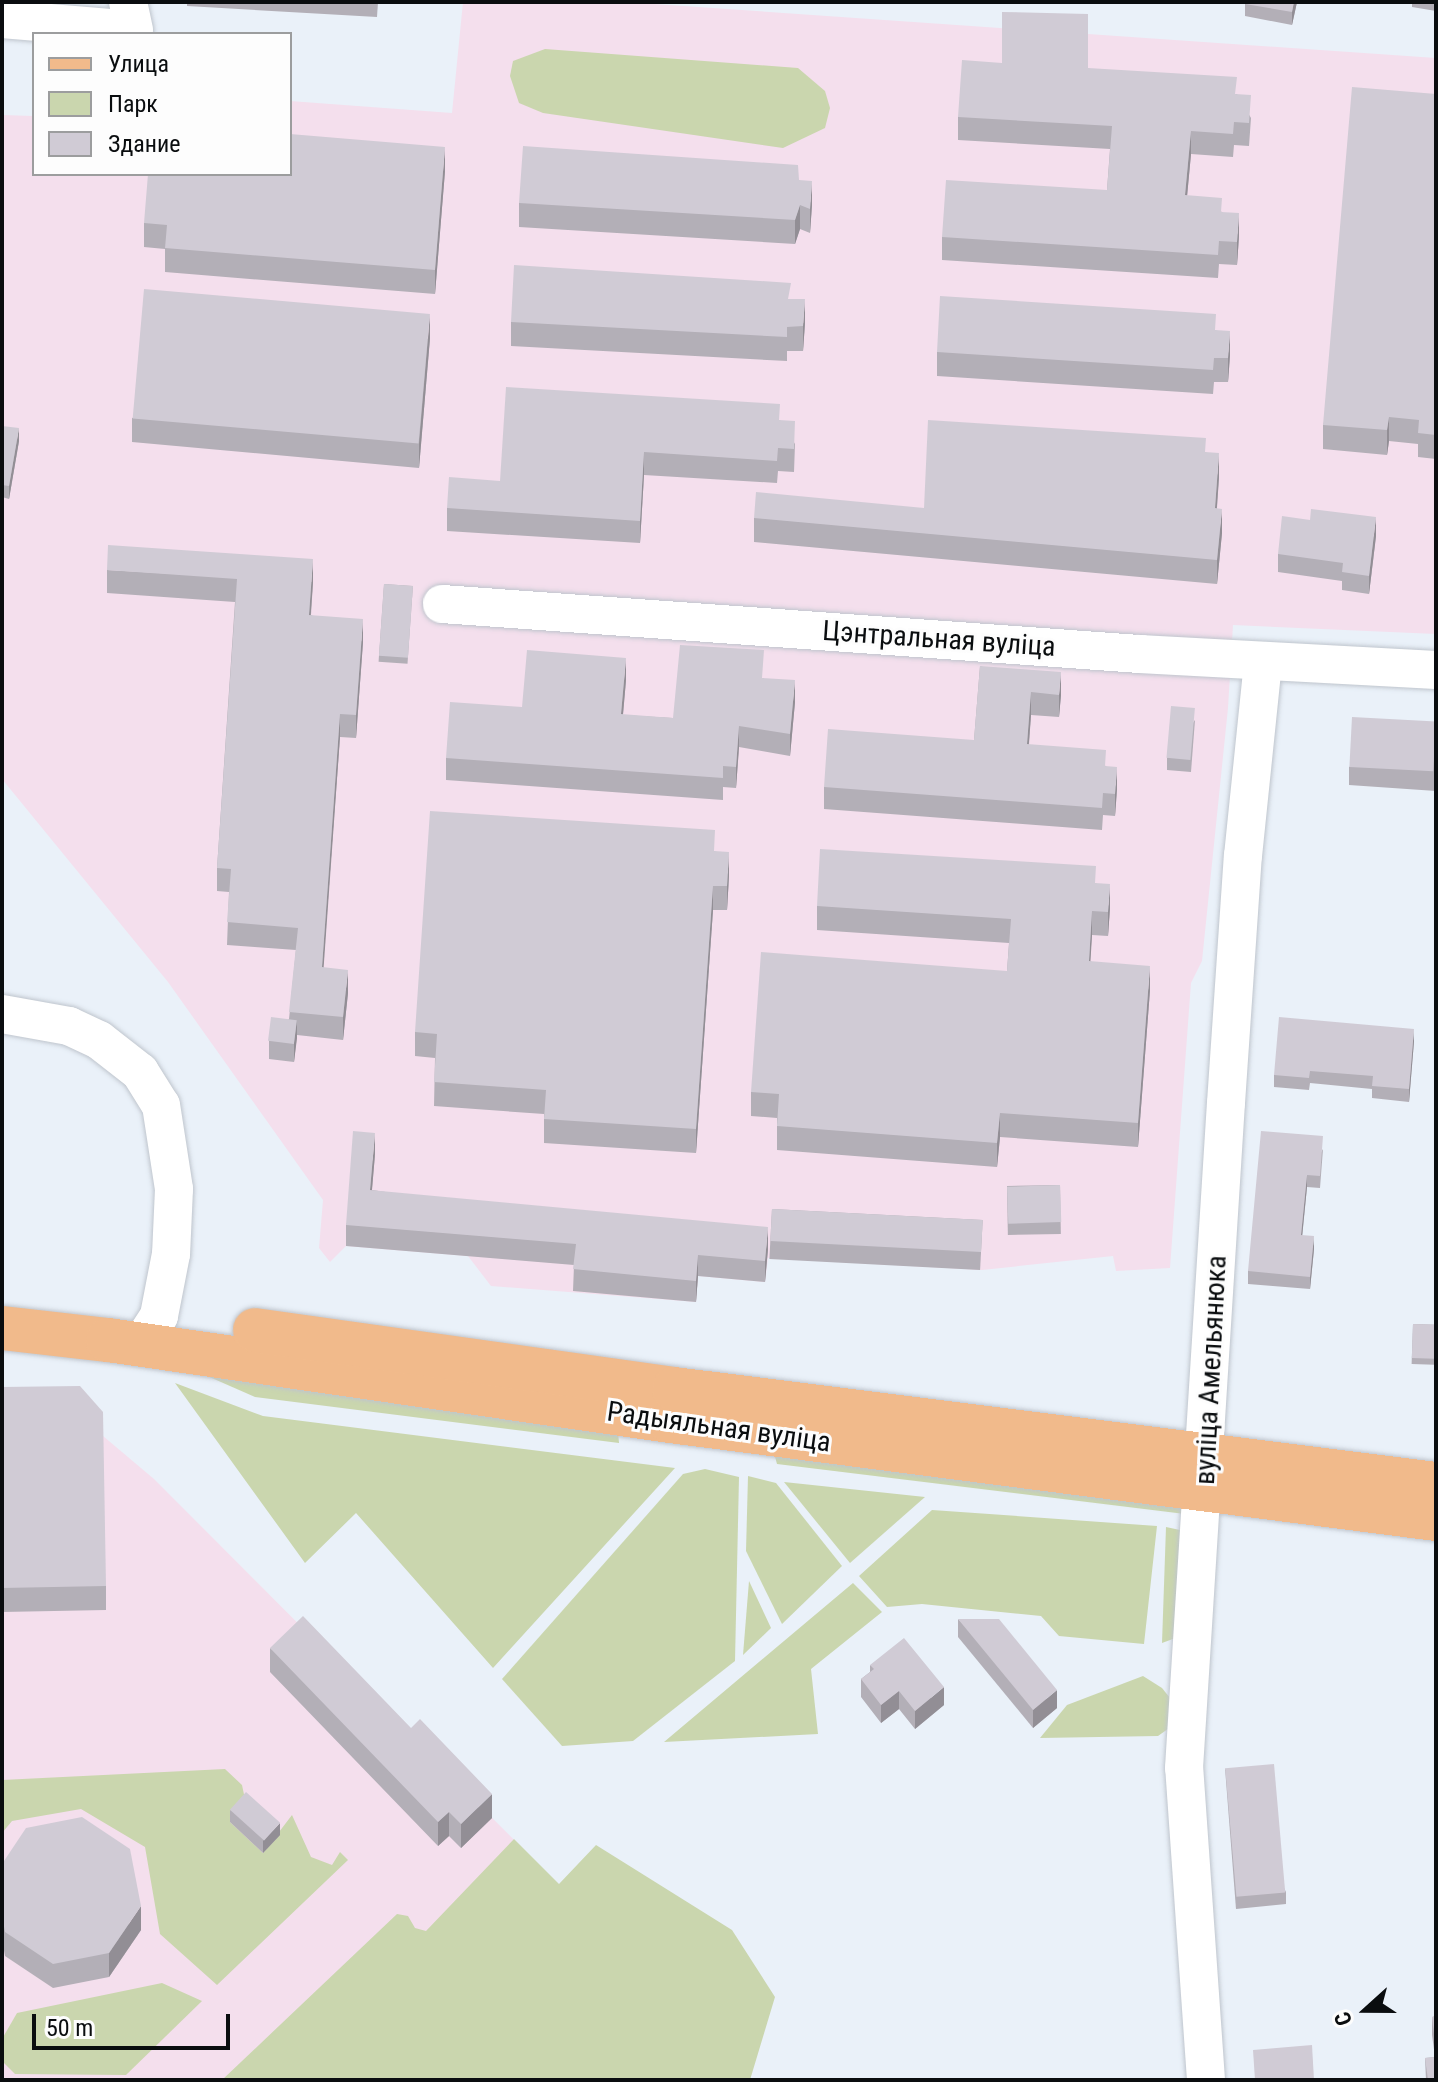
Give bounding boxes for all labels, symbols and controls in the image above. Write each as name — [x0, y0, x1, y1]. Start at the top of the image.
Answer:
legend — [32, 32, 292, 176]
text: Улица — [108, 50, 169, 78]
text: Парк — [108, 90, 158, 118]
text: Здание — [108, 130, 180, 158]
street label: Цэнтральная вуліца — [821, 614, 1057, 664]
street label: вуліца Амельянюка — [1188, 1254, 1234, 1486]
street label: Радыяльная вуліца — [605, 1395, 833, 1459]
north arrow — [1326, 1970, 1406, 2050]
scale bar — [36, 1998, 234, 2048]
text: С — [1329, 2008, 1357, 2029]
text: 50 m — [46, 2014, 93, 2042]

